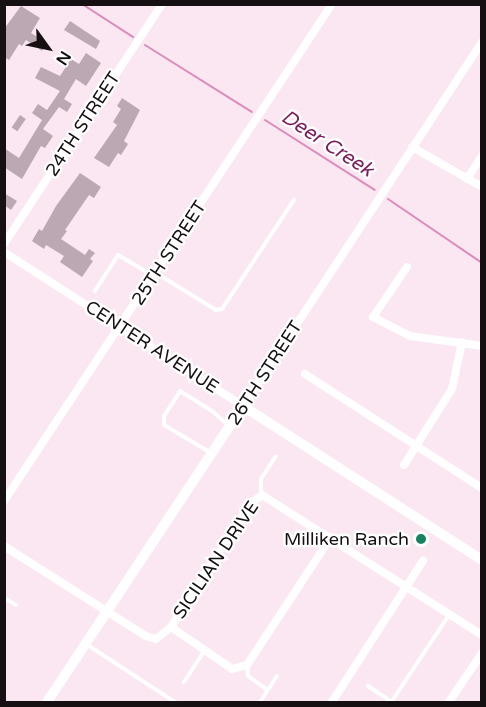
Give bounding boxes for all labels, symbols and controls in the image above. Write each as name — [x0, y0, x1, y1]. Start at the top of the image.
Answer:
north arrow — [18, 18, 78, 78]
text: N — [51, 47, 75, 69]
street label: 24TH STREET — [41, 68, 125, 180]
water label: Deer Creek — [277, 105, 377, 183]
street label: 25TH STREET — [127, 197, 211, 309]
street label: CENTER AVENUE — [81, 296, 223, 398]
street label: 26TH STREET — [223, 317, 307, 429]
street label: SICILIAN DRIVE — [169, 497, 263, 623]
place label: Milliken Ranch — [284, 528, 409, 550]
marker: Milliken Ranch — [414, 532, 428, 546]

